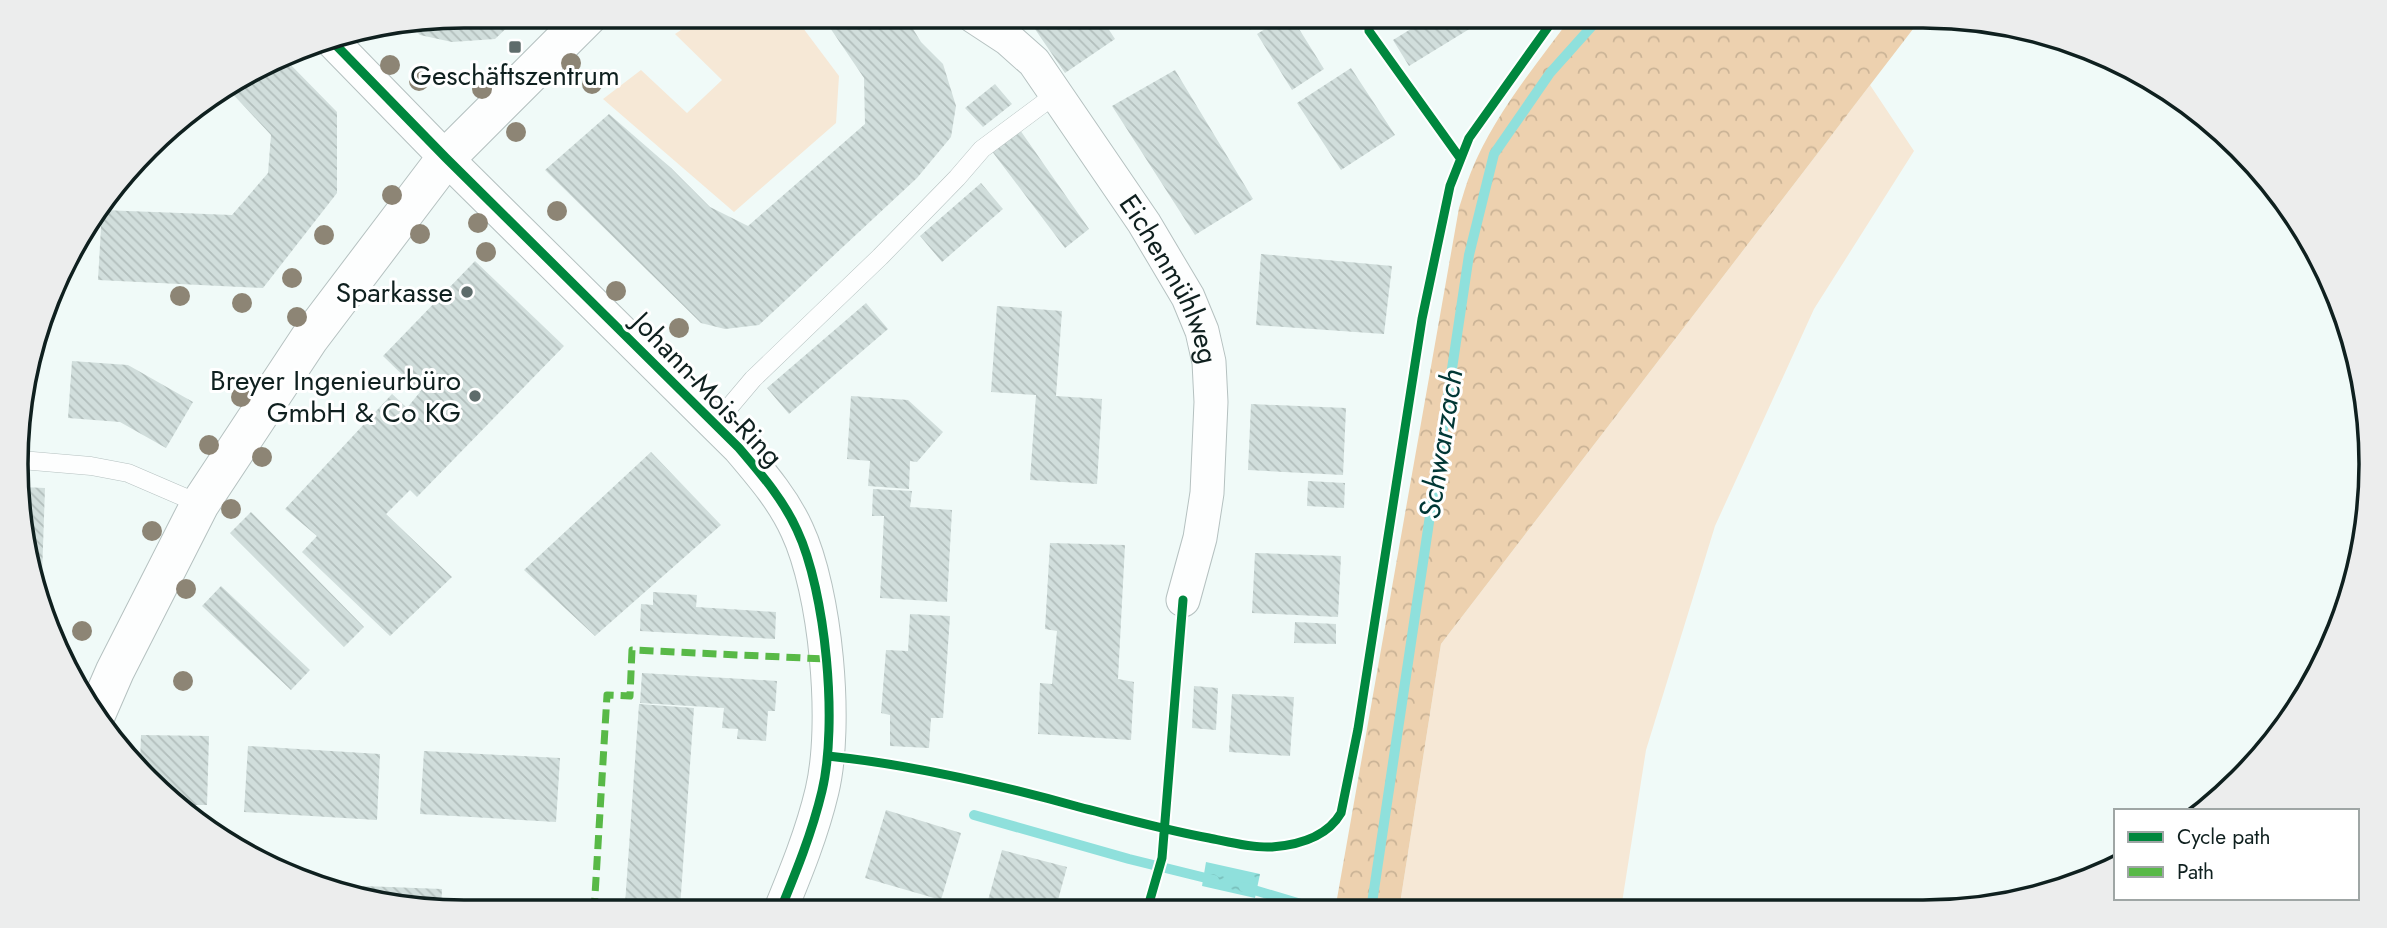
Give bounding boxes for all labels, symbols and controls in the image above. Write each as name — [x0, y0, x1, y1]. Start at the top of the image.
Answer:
marker: Geschäftszentrum — [507, 39, 523, 55]
place label: Geschäftszentrum — [410, 55, 620, 96]
street label: Eichenmühlweg — [1109, 186, 1229, 368]
place label: Sparkasse — [336, 272, 453, 313]
marker: Sparkasse — [459, 284, 475, 300]
street label: Johann-Mois-Ring — [620, 300, 792, 476]
place label: Breyer Ingenieurbüro GmbH & Co KG — [210, 360, 461, 433]
water label: Schwarzach — [1407, 366, 1474, 522]
marker: Breyer Ingenieurbüro GmbH & Co KG — [467, 388, 483, 404]
legend — [2114, 809, 2359, 900]
text: Cycle path — [2177, 822, 2270, 852]
text: Path — [2177, 857, 2214, 887]

